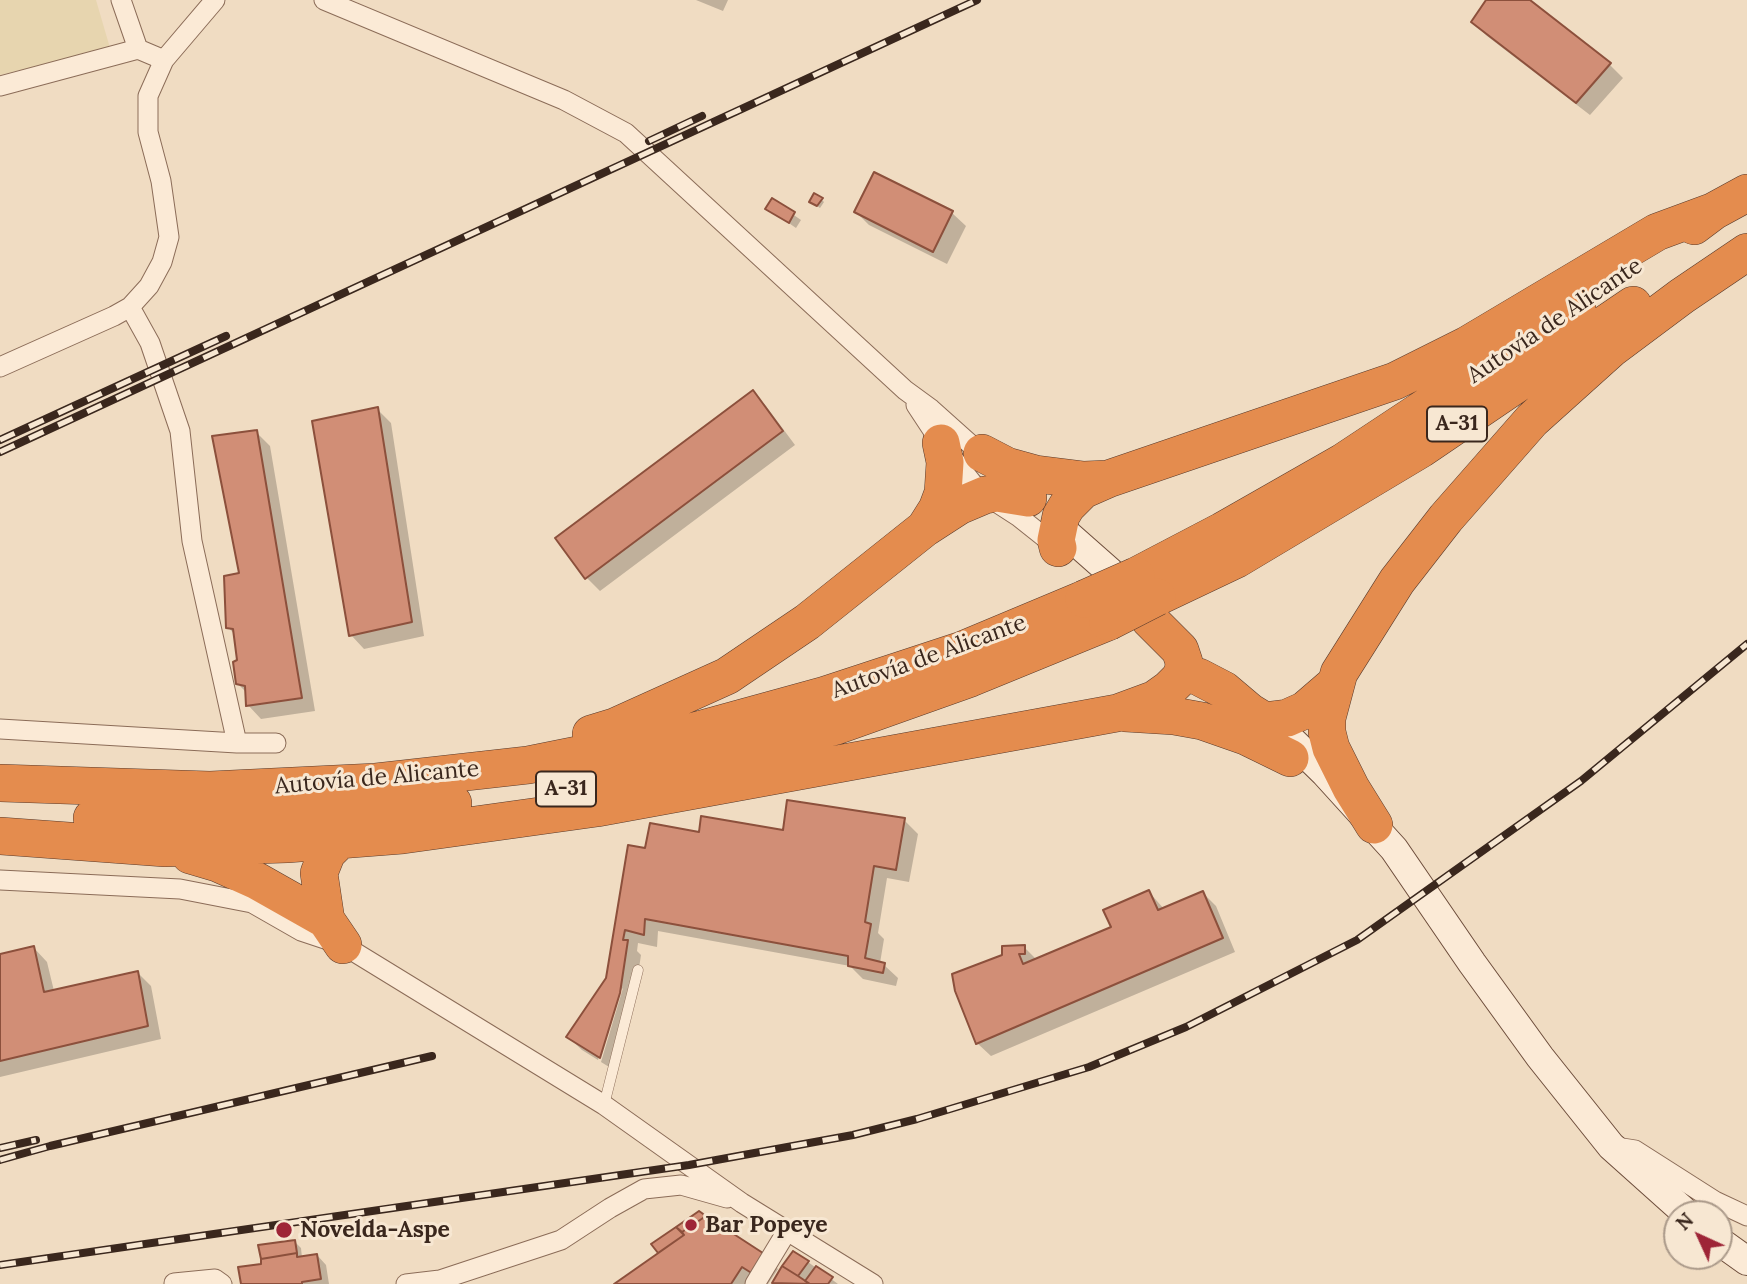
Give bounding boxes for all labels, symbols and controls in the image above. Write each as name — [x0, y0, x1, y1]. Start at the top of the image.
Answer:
street label: Autovía de Alicante — [1462, 252, 1648, 390]
road number: A-31 — [1427, 406, 1487, 442]
street label: Autovía de Alicante — [828, 609, 1030, 705]
street label: Autovía de Alicante — [274, 755, 480, 801]
road number: A-31 — [536, 772, 596, 806]
north arrow — [1663, 1200, 1733, 1270]
text: N — [1671, 1208, 1698, 1235]
place label: Bar Popeye — [705, 1211, 828, 1239]
place label: Novelda-Aspe — [300, 1216, 450, 1244]
marker: Bar Popeye — [683, 1217, 699, 1233]
marker: Novelda-Aspe — [274, 1220, 294, 1240]

